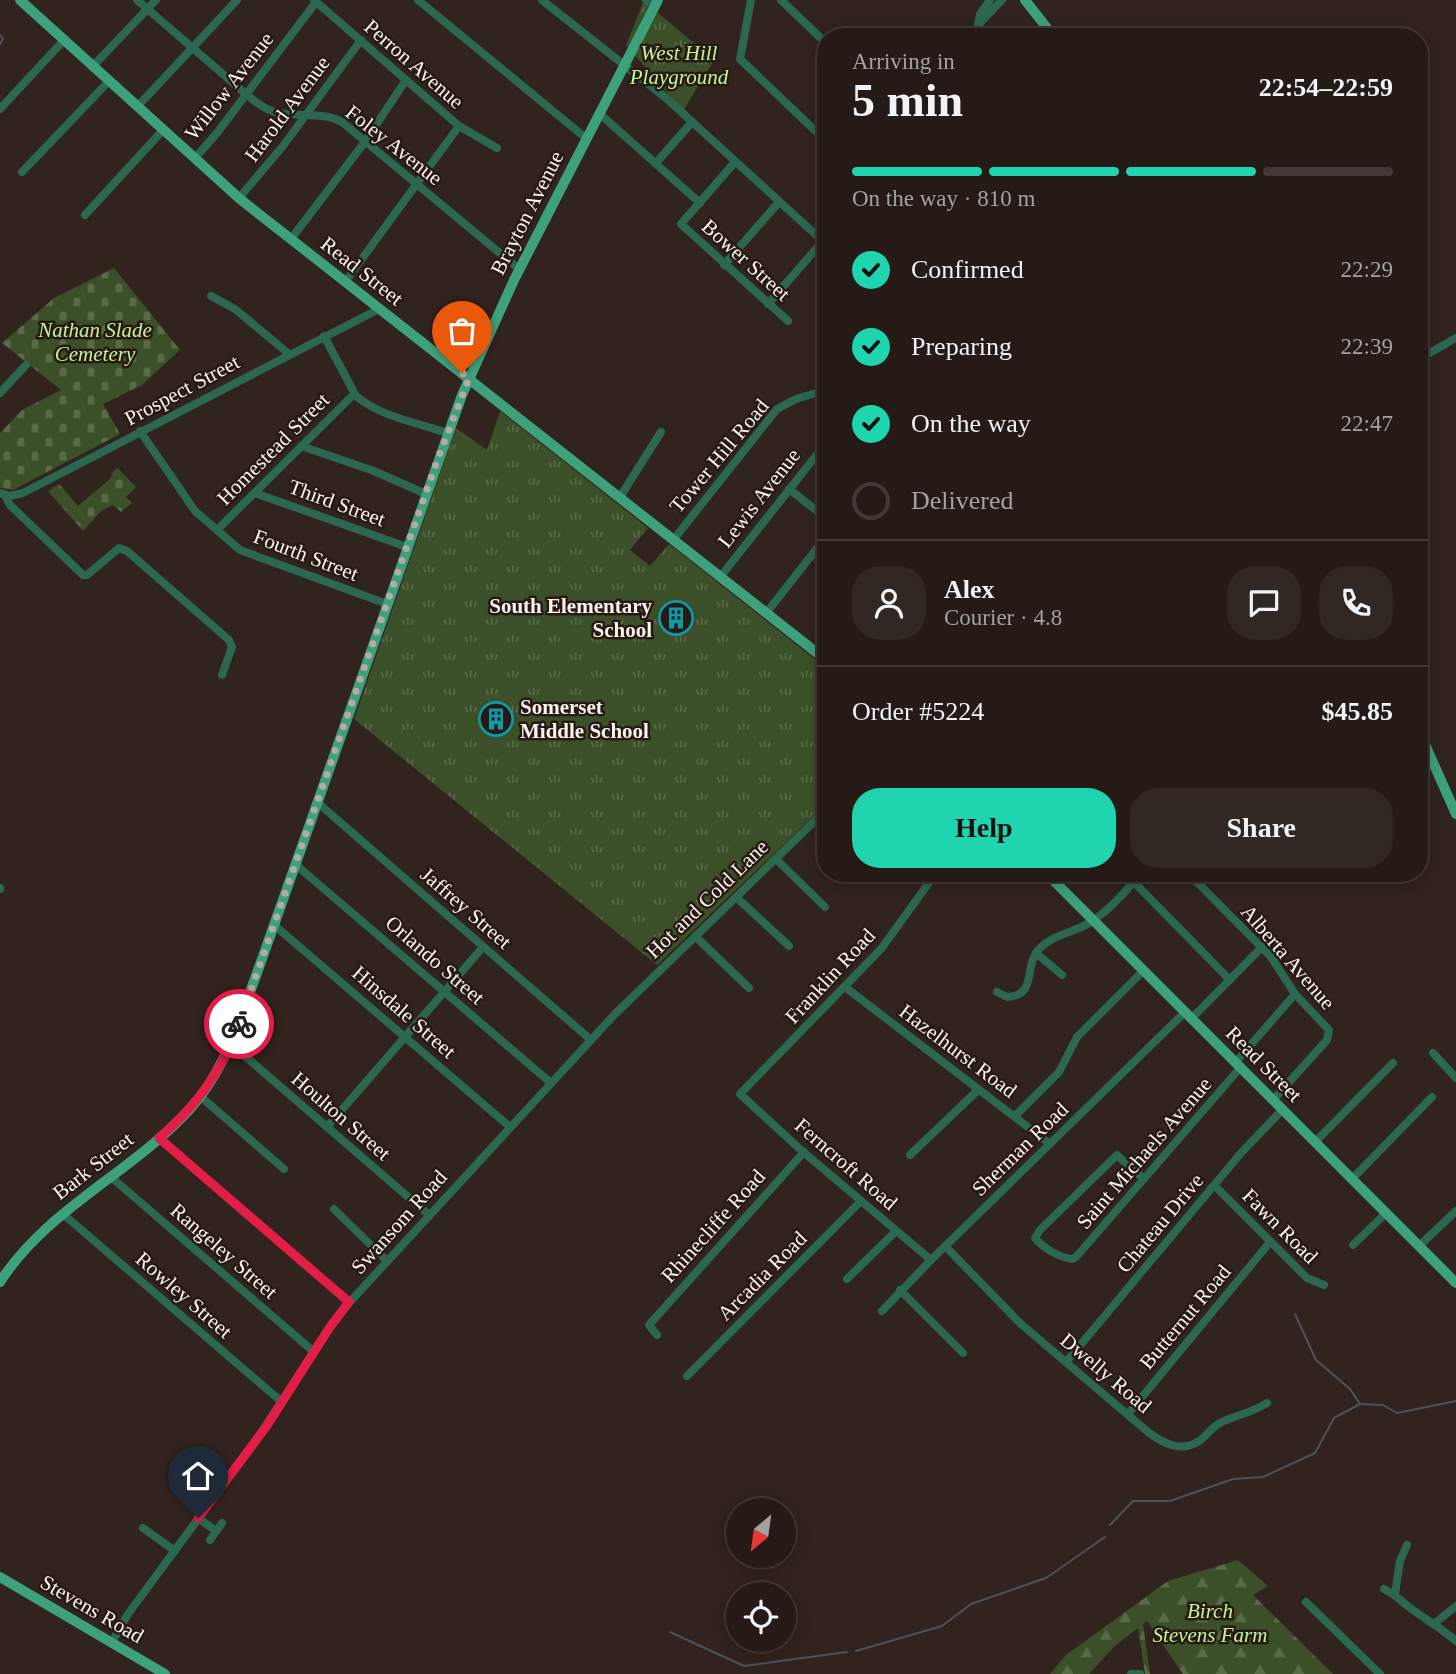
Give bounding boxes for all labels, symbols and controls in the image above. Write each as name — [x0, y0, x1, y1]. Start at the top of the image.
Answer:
street label: Perron Avenue — [359, 14, 469, 114]
street label: Willow Avenue — [180, 27, 278, 145]
park label: West Hill Playground — [629, 41, 729, 89]
text: Arriving in — [852, 49, 955, 74]
street label: Harold Avenue — [239, 51, 335, 167]
text: 22:54–22:59 — [1259, 73, 1393, 102]
text: 5 min — [852, 75, 963, 126]
street label: Foley Avenue — [341, 100, 447, 190]
street label: Brayton Avenue — [486, 147, 568, 279]
text: On the way · 810 m — [852, 186, 1035, 211]
street label: Bower Street — [697, 214, 795, 306]
street label: Read Street — [316, 232, 408, 311]
icon: check — [852, 251, 890, 289]
text: Confirmed — [911, 255, 1024, 284]
text: 22:29 — [1341, 257, 1393, 282]
pin — [432, 301, 492, 373]
icon: bag — [443, 312, 481, 350]
park label: Nathan Slade Cemetery — [37, 318, 152, 366]
icon: check — [852, 328, 890, 366]
text: Preparing — [911, 332, 1012, 361]
text: 22:39 — [1341, 334, 1393, 359]
street label: Prospect Street — [120, 350, 244, 430]
street label: Homestead Street — [212, 388, 334, 510]
street label: Tower Hill Road — [665, 394, 774, 518]
icon: check — [852, 405, 890, 443]
text: On the way — [911, 409, 1031, 438]
text: 22:47 — [1341, 411, 1393, 436]
street label: Lewis Avenue — [713, 444, 805, 552]
street label: Third Street — [285, 474, 389, 532]
text: Delivered — [911, 486, 1014, 515]
street label: Fourth Street — [250, 524, 362, 586]
button: person — [852, 566, 926, 640]
button: chat — [1227, 566, 1301, 640]
button: phone — [1319, 566, 1393, 640]
text: Alex — [944, 575, 995, 604]
place label: South Elementary School — [489, 594, 653, 642]
building icon: South Elementary School — [657, 599, 695, 637]
text: Courier · 4.8 — [944, 605, 1062, 630]
place label: Somerset Middle School — [520, 695, 649, 743]
text: Order #5224 — [852, 697, 984, 726]
text: $45.85 — [1322, 697, 1393, 726]
building icon: Somerset Middle School — [477, 700, 515, 738]
button: Help — [852, 788, 1116, 868]
button: Share — [1130, 788, 1393, 868]
street label: Hot and Cold Lane — [641, 835, 773, 963]
street label: Jaffrey Street — [416, 862, 516, 954]
street label: Alberta Avenue — [1236, 900, 1340, 1014]
street label: Orlando Street — [381, 911, 489, 1010]
street label: Franklin Road — [780, 923, 880, 1028]
street label: Hinsdale Street — [347, 961, 461, 1063]
courier — [204, 989, 274, 1059]
street label: Hazelhurst Road — [895, 999, 1022, 1103]
icon: bike — [220, 1005, 258, 1043]
street label: Read Street — [1221, 1021, 1307, 1107]
street label: Houlton Street — [287, 1067, 395, 1166]
street label: Saint Michaels Avenue — [1072, 1072, 1216, 1234]
street label: Sherman Road — [967, 1097, 1073, 1201]
street label: Ferncroft Road — [790, 1113, 902, 1215]
street label: Bark Street — [48, 1127, 138, 1205]
street label: Rhinecliffe Road — [656, 1164, 770, 1287]
street label: Swansom Road — [346, 1165, 452, 1279]
street label: Chateau Drive — [1112, 1169, 1208, 1277]
street label: Fawn Road — [1237, 1183, 1323, 1269]
street label: Rangeley Street — [166, 1198, 282, 1304]
street label: Arcadia Road — [712, 1226, 812, 1326]
street label: Rowley Street — [131, 1247, 237, 1343]
street label: Butternut Road — [1134, 1260, 1236, 1374]
street label: Dwelly Road — [1056, 1328, 1157, 1418]
pin — [168, 1446, 228, 1518]
icon: home — [179, 1457, 217, 1495]
north arrow — [726, 1498, 796, 1568]
map controls — [726, 1498, 796, 1652]
street label: Stevens Road — [36, 1570, 148, 1648]
button: locate — [726, 1582, 796, 1652]
park label: Birch Stevens Farm — [1153, 1599, 1267, 1647]

